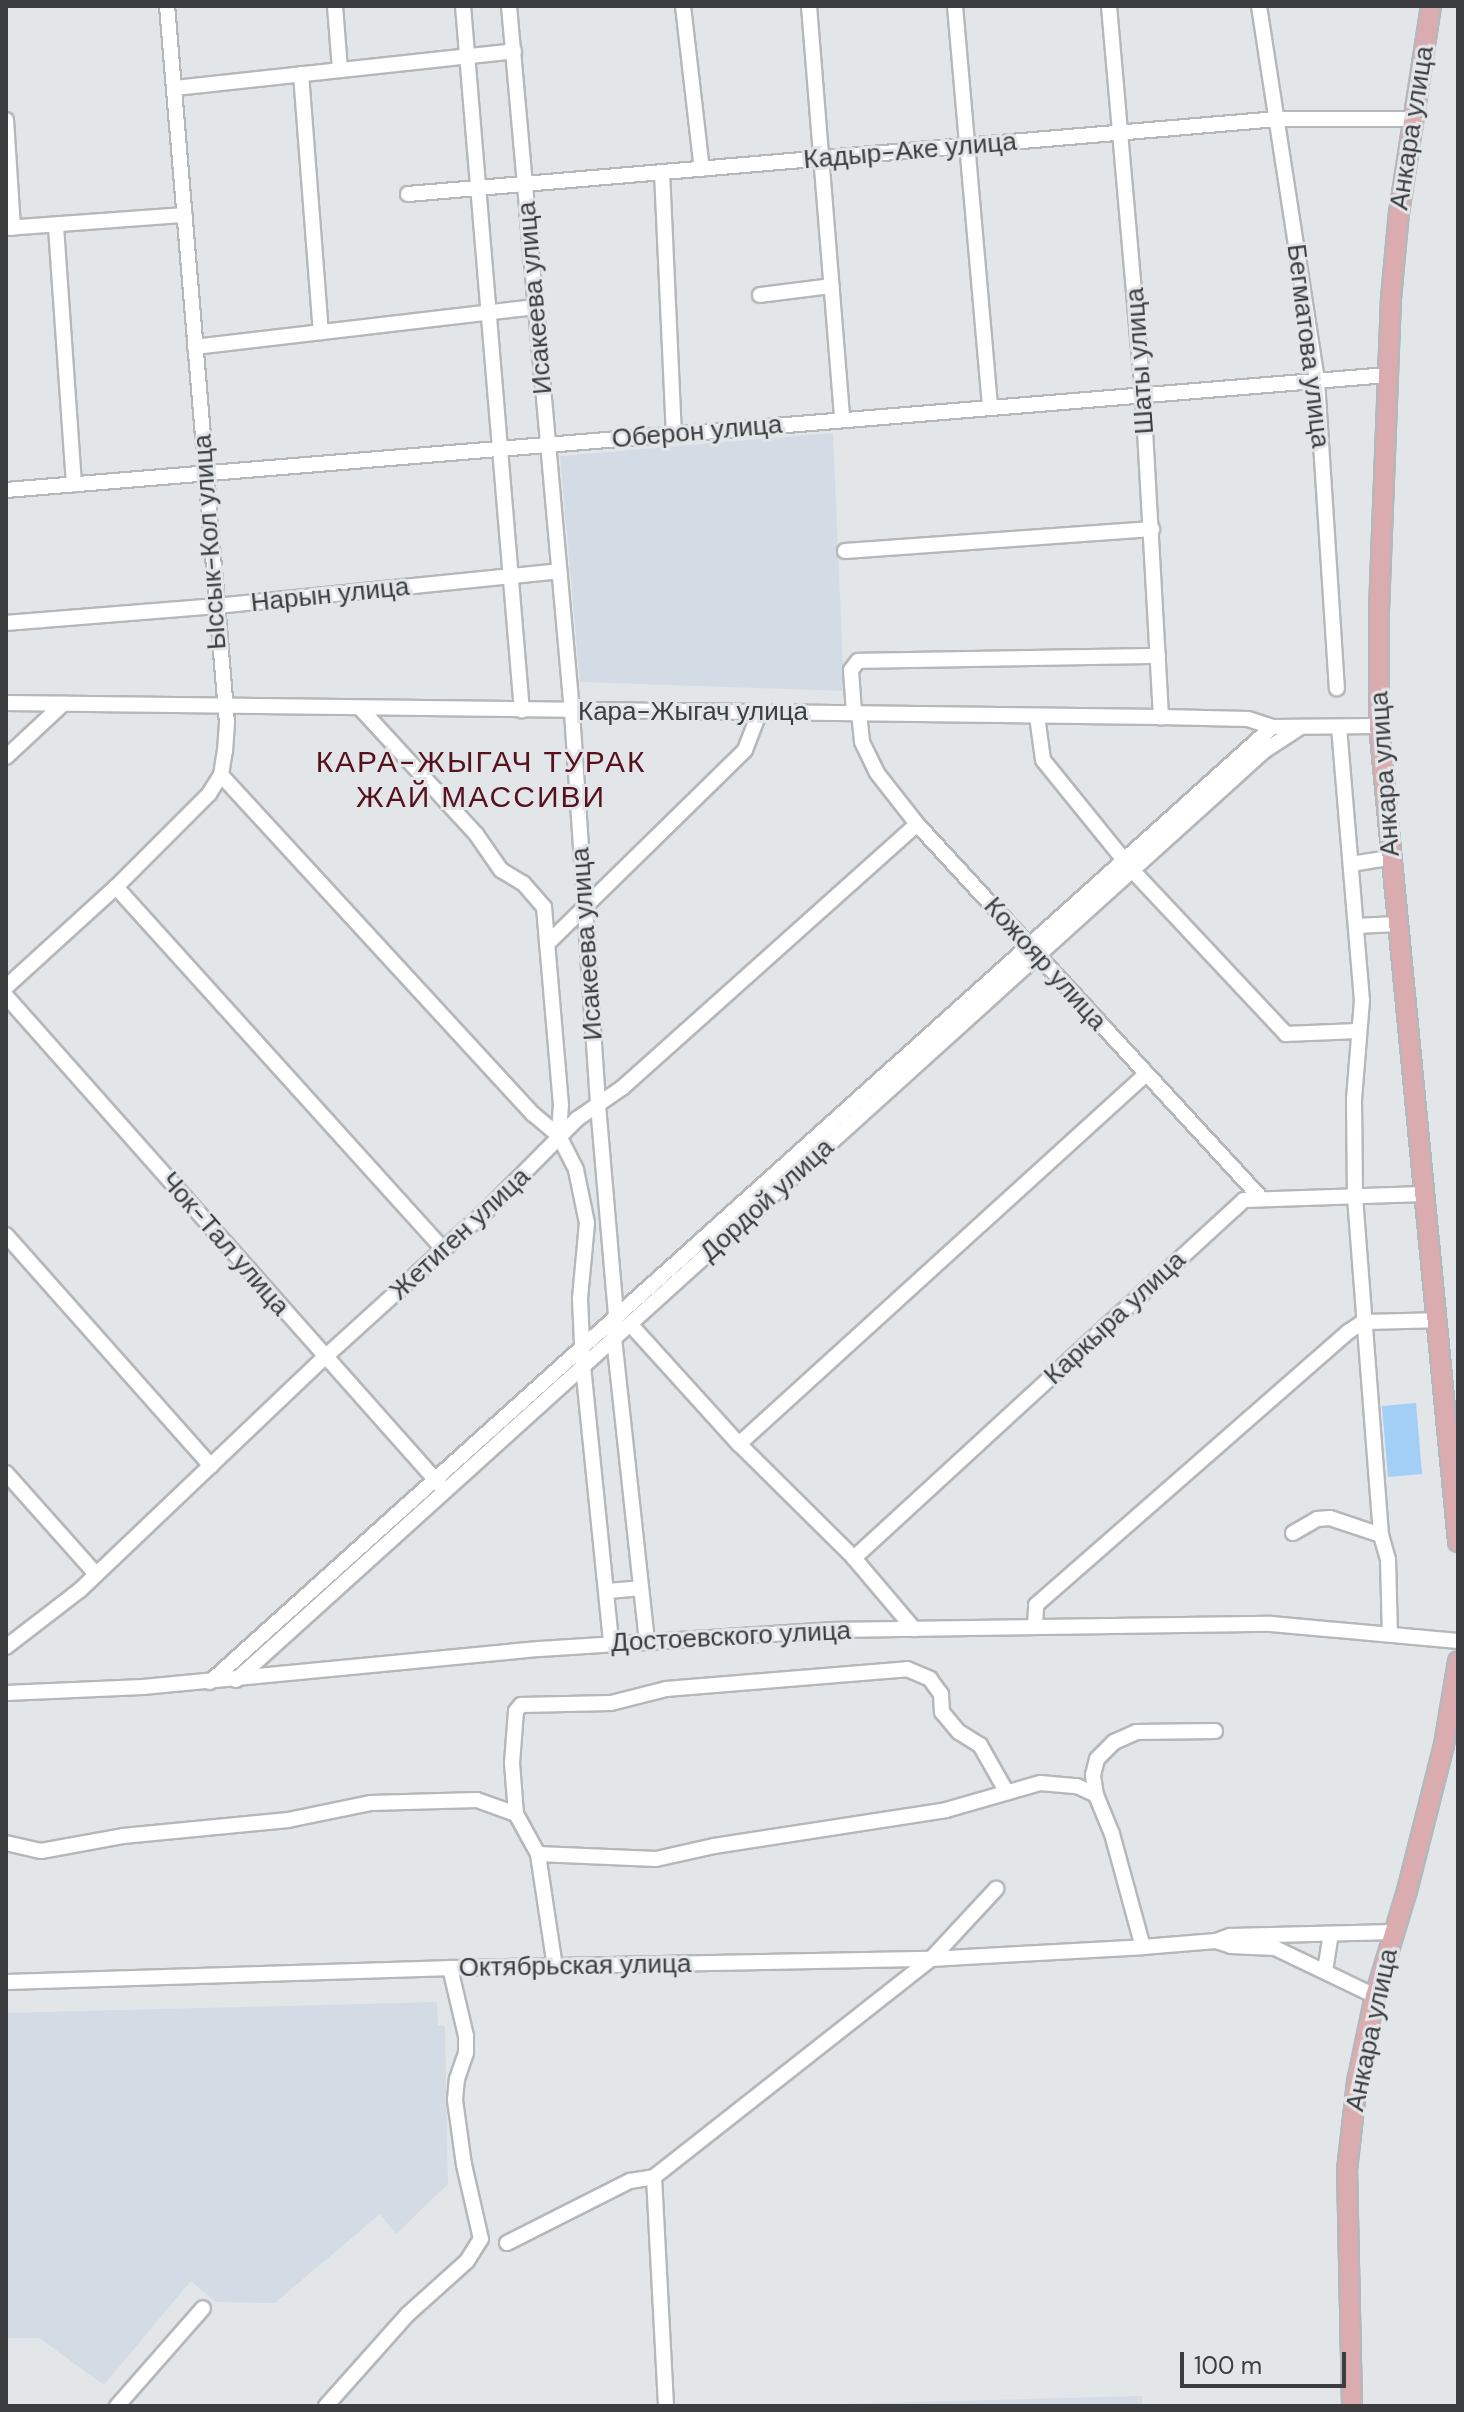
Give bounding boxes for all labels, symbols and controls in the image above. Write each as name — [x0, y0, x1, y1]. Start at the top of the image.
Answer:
street label: Анкара улица — [1384, 44, 1440, 212]
street label: Кадыр-Аке улица — [802, 126, 1018, 176]
street label: Исакеева улица — [511, 200, 559, 396]
street label: Бегматова улица — [1280, 242, 1336, 450]
street label: Шаты улица — [1119, 287, 1161, 435]
street label: Оберон улица — [610, 409, 784, 455]
street label: Ыссык-Кол улица — [187, 433, 233, 651]
street label: Нарын улица — [249, 571, 411, 619]
street label: Анкара улица — [1364, 690, 1406, 858]
street label: Кара-Жыгач улица — [578, 696, 808, 728]
district label: КАРА-ЖЫГАЧ ТУРАК ЖАЙ МАССИВИ — [316, 744, 646, 814]
street label: Исакеева улица — [565, 847, 609, 1041]
street label: Кожояр улица — [977, 891, 1113, 1037]
street label: Дордой улица — [694, 1132, 840, 1268]
street label: Жетиген улица — [384, 1161, 536, 1307]
street label: Чок-Тал улица — [154, 1166, 296, 1322]
street label: Каркыра улица — [1038, 1245, 1192, 1391]
street label: Достоевского улица — [610, 1615, 852, 1659]
street label: Анкара улица — [1340, 1946, 1404, 2114]
street label: Октябрьская улица — [458, 1948, 692, 1984]
scale bar — [1184, 2336, 1350, 2386]
text: 100 m — [1194, 2350, 1262, 2381]

